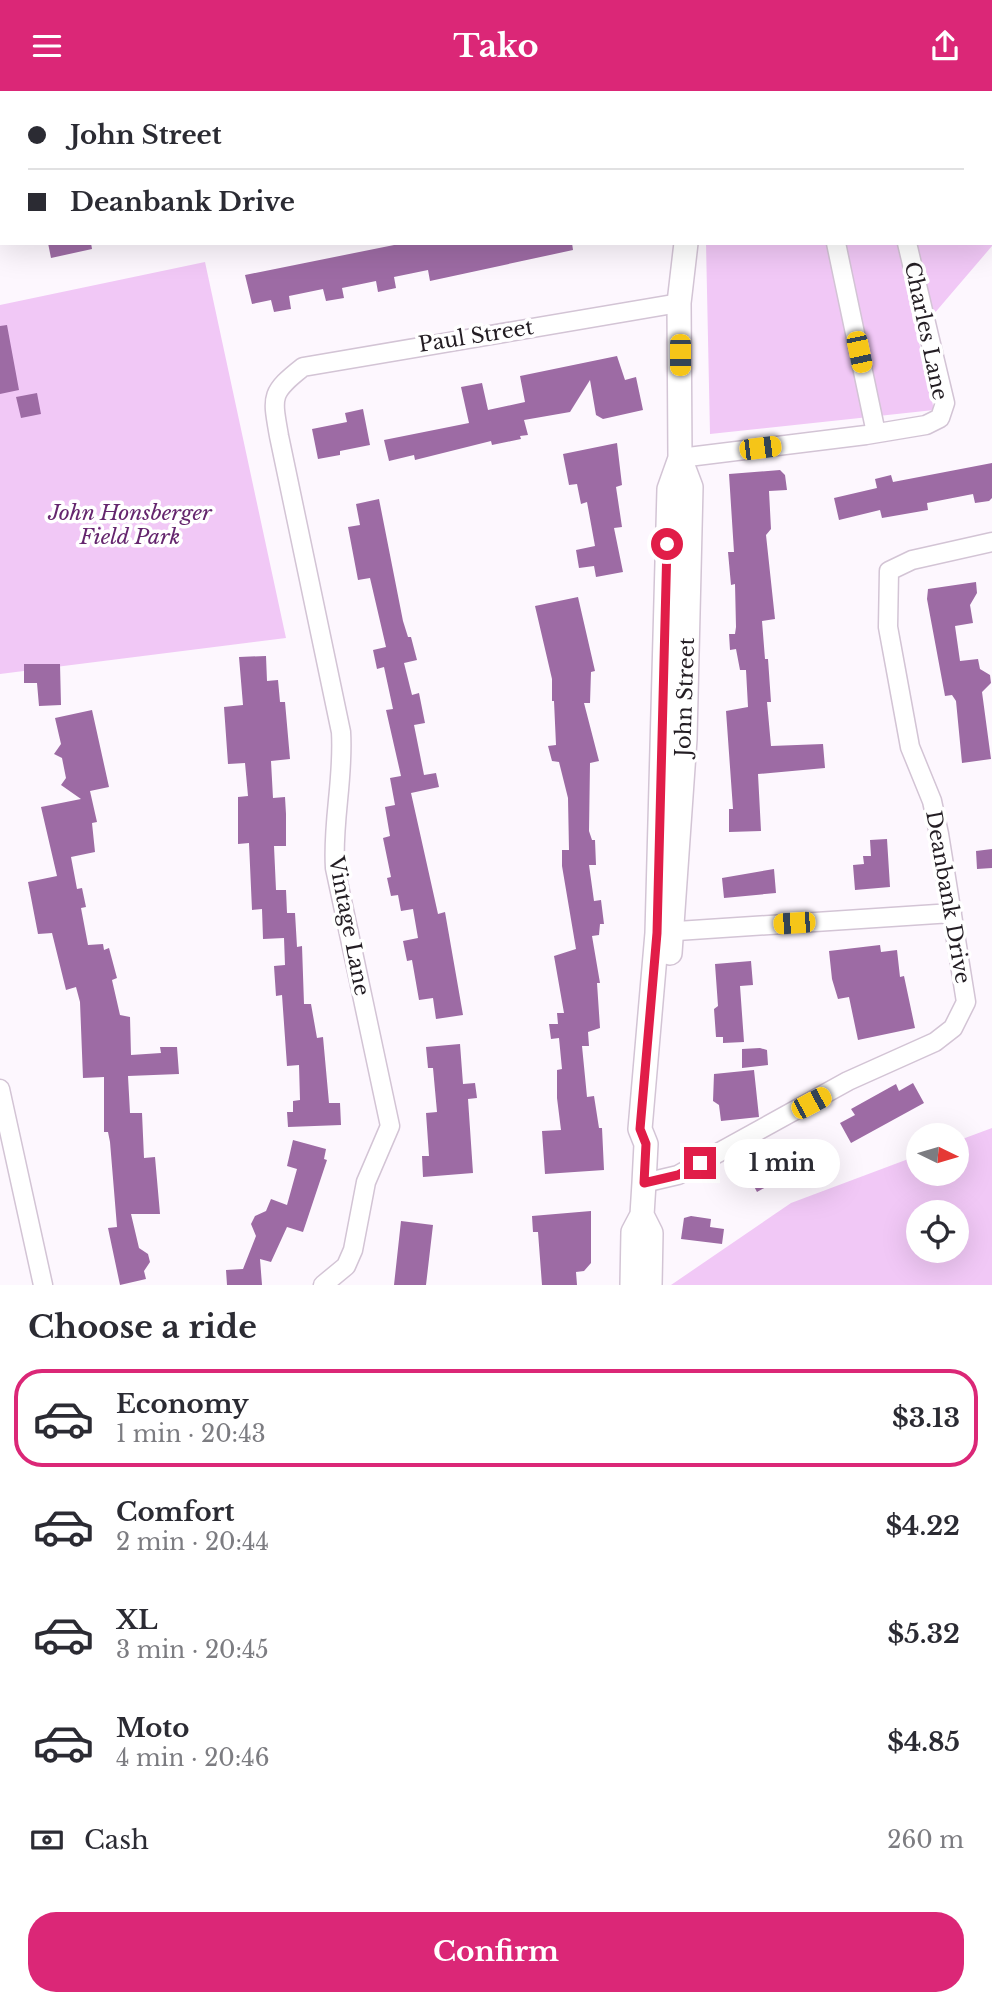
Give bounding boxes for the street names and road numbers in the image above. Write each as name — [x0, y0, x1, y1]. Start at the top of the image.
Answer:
street label: Charles Lane — [899, 259, 953, 403]
street label: Paul Street — [417, 314, 535, 358]
street label: John Street — [670, 637, 700, 760]
street label: Deanbank Drive — [920, 808, 976, 986]
street label: Vintage Lane — [323, 853, 375, 998]

